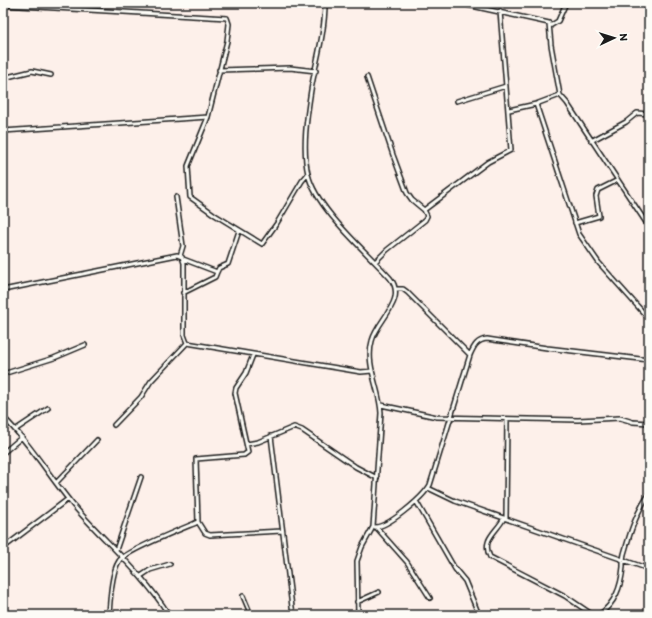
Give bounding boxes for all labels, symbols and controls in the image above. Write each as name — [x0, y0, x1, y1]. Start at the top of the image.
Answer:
north arrow — [594, 18, 634, 58]
text: N — [617, 33, 630, 42]

